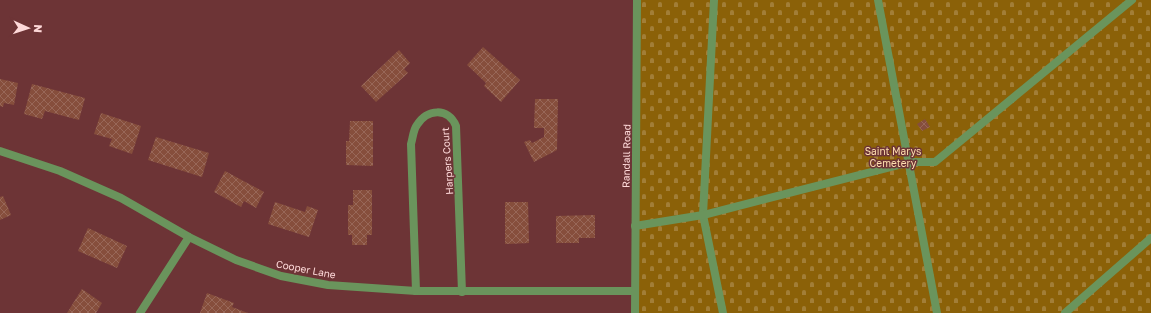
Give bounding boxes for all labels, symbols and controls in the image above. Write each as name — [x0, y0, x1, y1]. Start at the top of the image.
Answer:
north arrow — [8, 8, 48, 48]
text: N — [32, 24, 45, 33]
street label: Randall Road — [619, 124, 633, 188]
street label: Harpers Court — [439, 127, 455, 195]
park label: Saint Marys Cemetery — [865, 145, 921, 169]
street label: Cooper Lane — [275, 257, 337, 281]

